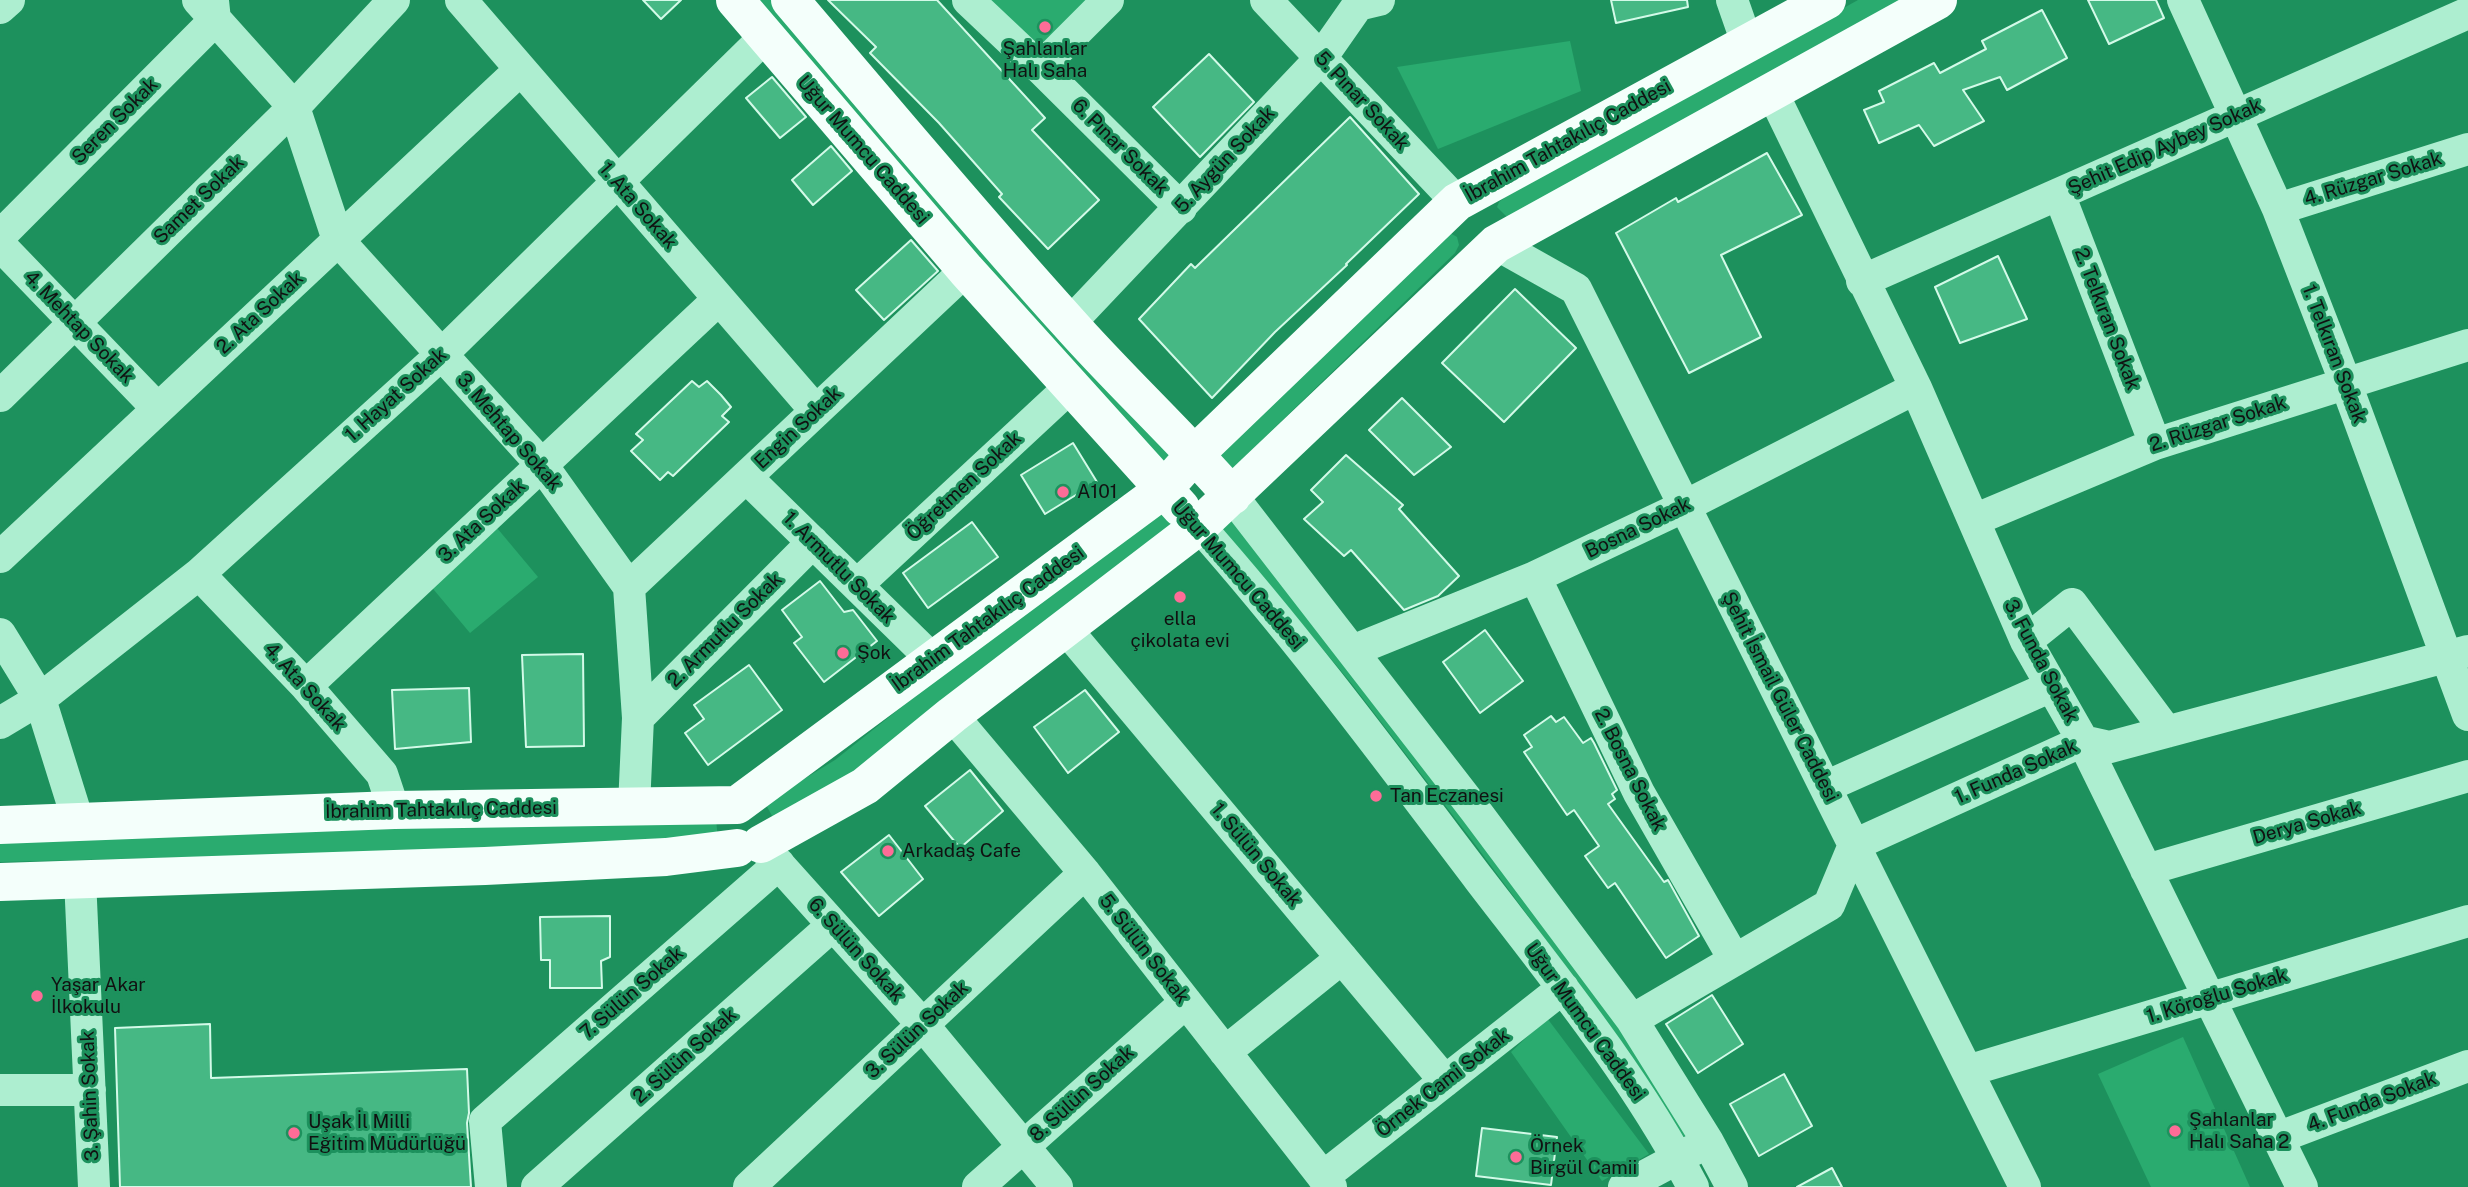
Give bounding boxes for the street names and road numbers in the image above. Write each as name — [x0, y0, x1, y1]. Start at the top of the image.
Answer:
street label: 5. Pınar Sokak — [1311, 47, 1413, 155]
street label: Uğur Mumcu Caddesi — [792, 71, 934, 229]
street label: Seren Sokak — [67, 73, 163, 169]
street label: İbrahim Tahtakılıç Caddesi — [1461, 75, 1675, 207]
street label: 6. Pınar Sokak — [1067, 94, 1173, 200]
street label: Şehit Edip Aybey Sokak — [2065, 94, 2265, 200]
street label: 5. Aygün Sokak — [1170, 102, 1280, 218]
street label: 4. Rüzgar Sokak — [2301, 147, 2445, 211]
street label: Samet Sokak — [149, 151, 249, 249]
street label: 1. Ata Sokak — [594, 158, 682, 254]
street label: 2. Telkıran Sokak — [2069, 245, 2145, 393]
street label: 4. Mehtap Sokak — [20, 266, 138, 388]
street label: 2. Ata Sokak — [212, 267, 308, 359]
street label: 1. Telkıran Sokak — [2297, 281, 2371, 427]
street label: 1. Hayat Sokak — [341, 344, 451, 446]
street label: 3. Mehtap Sokak — [452, 369, 566, 495]
street label: Engin Sokak — [750, 382, 846, 474]
street label: 2. Rüzgar Sokak — [2147, 391, 2289, 457]
street label: Öğretmen Sokak — [902, 427, 1026, 545]
street label: 3. Ata Sokak — [434, 475, 530, 567]
street label: Bosna Sokak — [1582, 493, 1694, 563]
street label: Uğur Mumcu Caddesi — [1167, 496, 1309, 654]
street label: 1. Armutlu Sokak — [778, 507, 900, 629]
street label: İbrahim Tahtakılıç Caddesi — [887, 542, 1089, 696]
street label: 2. Armutlu Sokak — [663, 568, 787, 692]
street label: Şehit İsmail Güler Caddesi — [1717, 588, 1843, 806]
street label: 3. Funda Sokak — [1999, 596, 2083, 726]
street label: 4. Ata Sokak — [259, 638, 351, 736]
street label: 2. Bosna Sokak — [1589, 705, 1671, 835]
street label: 1. Funda Sokak — [1951, 735, 2081, 809]
street label: İbrahim Tahtakılıç Caddesi — [325, 797, 557, 823]
street label: Derya Sokak — [2250, 797, 2364, 849]
street label: 1. Sülün Sokak — [1206, 799, 1306, 911]
street label: 5. Sülün Sokak — [1094, 890, 1194, 1008]
street label: 6. Sülün Sokak — [803, 893, 909, 1007]
street label: Uğur Mumcu Caddesi — [1520, 939, 1650, 1105]
street label: 7. Sülün Sokak — [576, 942, 688, 1044]
street label: 1. Köroğlu Sokak — [2144, 964, 2290, 1028]
street label: 3. Sülün Sokak — [861, 977, 973, 1083]
street label: 2. Sülün Sokak — [629, 1004, 741, 1108]
street label: Örnek Cami Sokak — [1372, 1024, 1514, 1142]
street label: 3. Şahin Sokak — [76, 1030, 104, 1162]
street label: 8. Sülün Sokak — [1025, 1041, 1139, 1147]
street label: 4. Funda Sokak — [2305, 1067, 2439, 1137]

